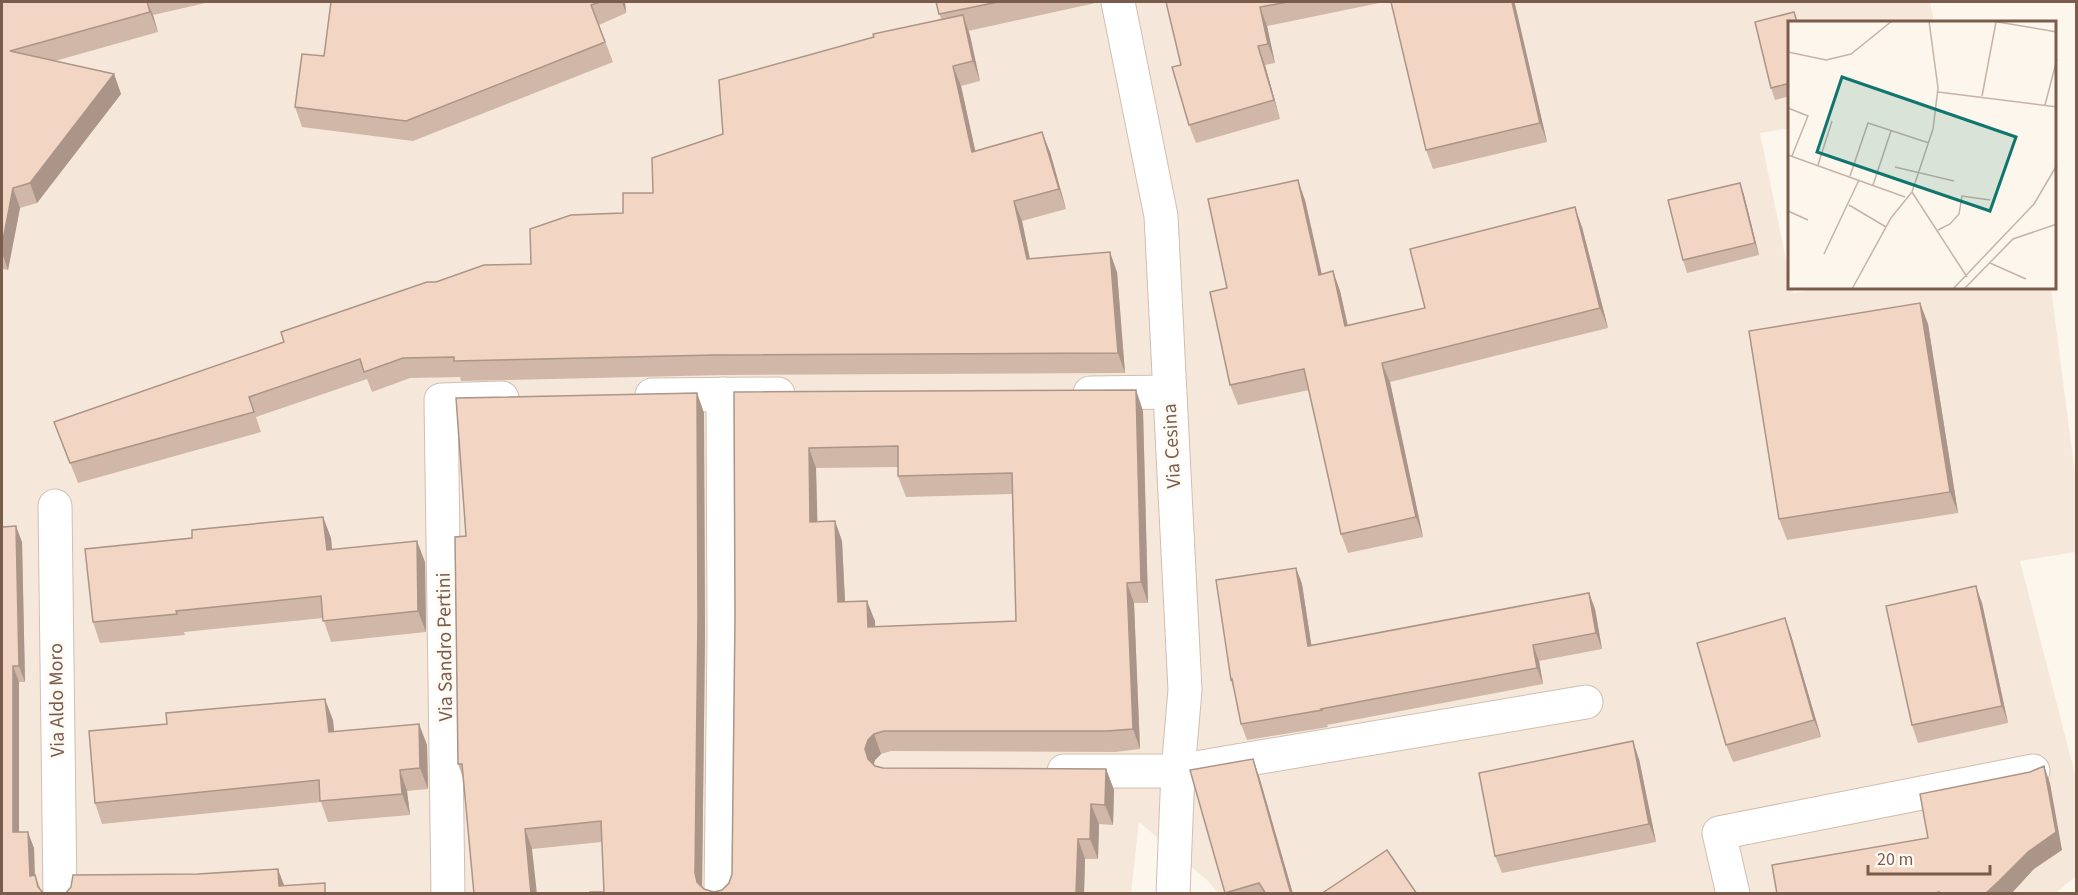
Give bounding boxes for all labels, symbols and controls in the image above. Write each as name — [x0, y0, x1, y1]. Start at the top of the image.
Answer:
inset map — [1788, 21, 2057, 290]
street label: Via Cesina — [1156, 403, 1188, 489]
street label: Via Sandro Pertini — [430, 572, 460, 722]
street label: Via Aldo Moro — [42, 643, 72, 757]
scale bar — [1868, 838, 1990, 876]
text: 20 m — [1877, 847, 1913, 872]

